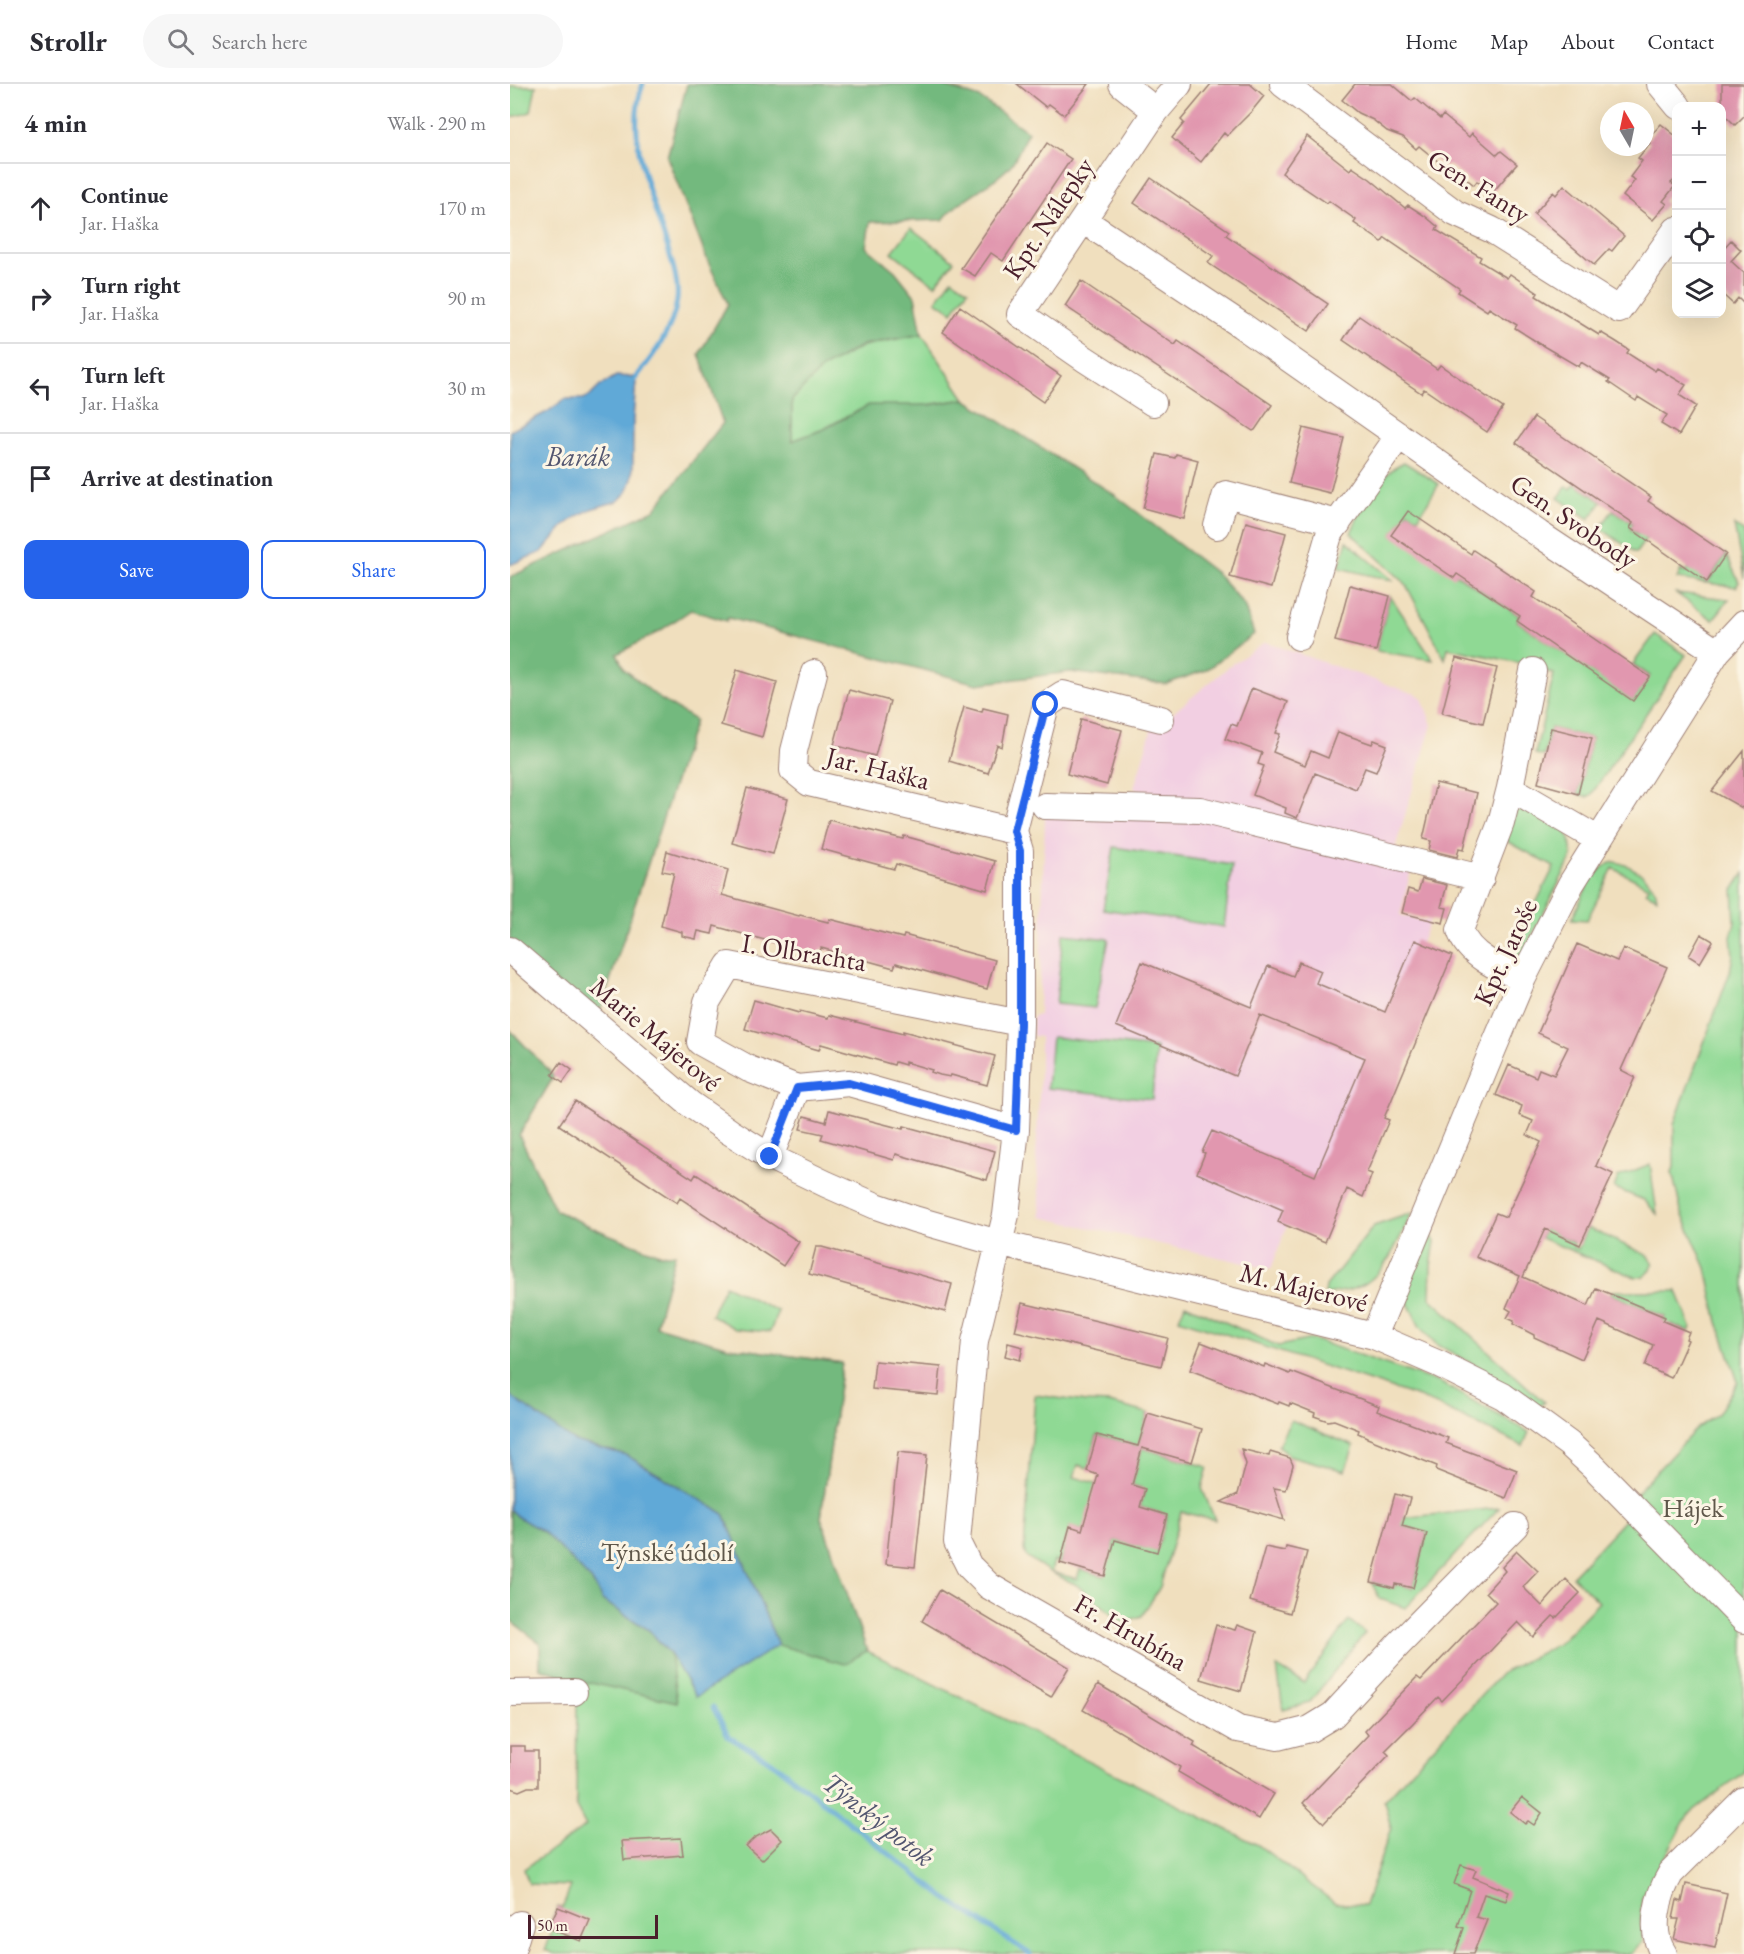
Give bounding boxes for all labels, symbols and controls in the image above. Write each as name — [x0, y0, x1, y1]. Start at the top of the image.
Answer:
search box — [143, 14, 563, 68]
text: Strollr — [30, 23, 107, 59]
icon: search — [164, 25, 197, 58]
text: Search here — [212, 27, 307, 56]
text: Home — [1405, 28, 1457, 55]
text: Map — [1490, 28, 1528, 55]
text: About — [1561, 28, 1614, 55]
text: Contact — [1647, 28, 1714, 55]
north arrow — [1600, 102, 1654, 156]
map controls — [1672, 102, 1726, 318]
button: + — [1672, 102, 1726, 156]
text: 4 min — [24, 106, 87, 140]
text: Walk · 290 m — [387, 110, 486, 136]
street label: Gen. Fanty — [1421, 141, 1537, 231]
street label: Kpt. Nálepky — [994, 150, 1102, 286]
button: − — [1672, 156, 1726, 210]
text: Continue — [81, 181, 168, 210]
icon: ahead — [24, 192, 57, 225]
text: 170 m — [438, 195, 486, 221]
text: Jar. Haška — [81, 210, 159, 236]
button: locate — [1672, 210, 1726, 264]
button: layers — [1672, 264, 1726, 318]
text: Turn right — [81, 271, 180, 300]
icon: right — [24, 282, 57, 315]
text: 90 m — [447, 285, 486, 311]
text: Jar. Haška — [81, 300, 159, 326]
text: Turn left — [81, 361, 165, 390]
icon: left — [24, 372, 57, 405]
text: 30 m — [447, 375, 486, 401]
text: Jar. Haška — [81, 390, 159, 416]
water label: Barák — [545, 438, 611, 474]
icon: arrive — [24, 462, 57, 495]
text: Arrive at destination — [81, 464, 273, 493]
street label: Gen. Svobody — [1504, 466, 1644, 576]
button: Save — [24, 540, 249, 599]
button: Share — [261, 540, 486, 599]
route start — [1032, 691, 1058, 717]
street label: Jar. Haška — [821, 738, 934, 798]
street label: Kpt. Jaroše — [1465, 893, 1545, 1011]
street label: I. Olbrachta — [739, 925, 869, 979]
street label: Marie Majerové — [583, 969, 729, 1099]
route end — [756, 1143, 782, 1169]
street label: M. Majerové — [1236, 1254, 1372, 1320]
park label: Hájek — [1662, 1490, 1724, 1525]
park label: Týnské údolí — [601, 1534, 734, 1569]
street label: Fr. Hrubína — [1068, 1586, 1194, 1679]
water label: Týnský potok — [816, 1764, 943, 1874]
scale bar — [528, 1912, 658, 1940]
text: 50 m — [537, 1915, 568, 1936]

